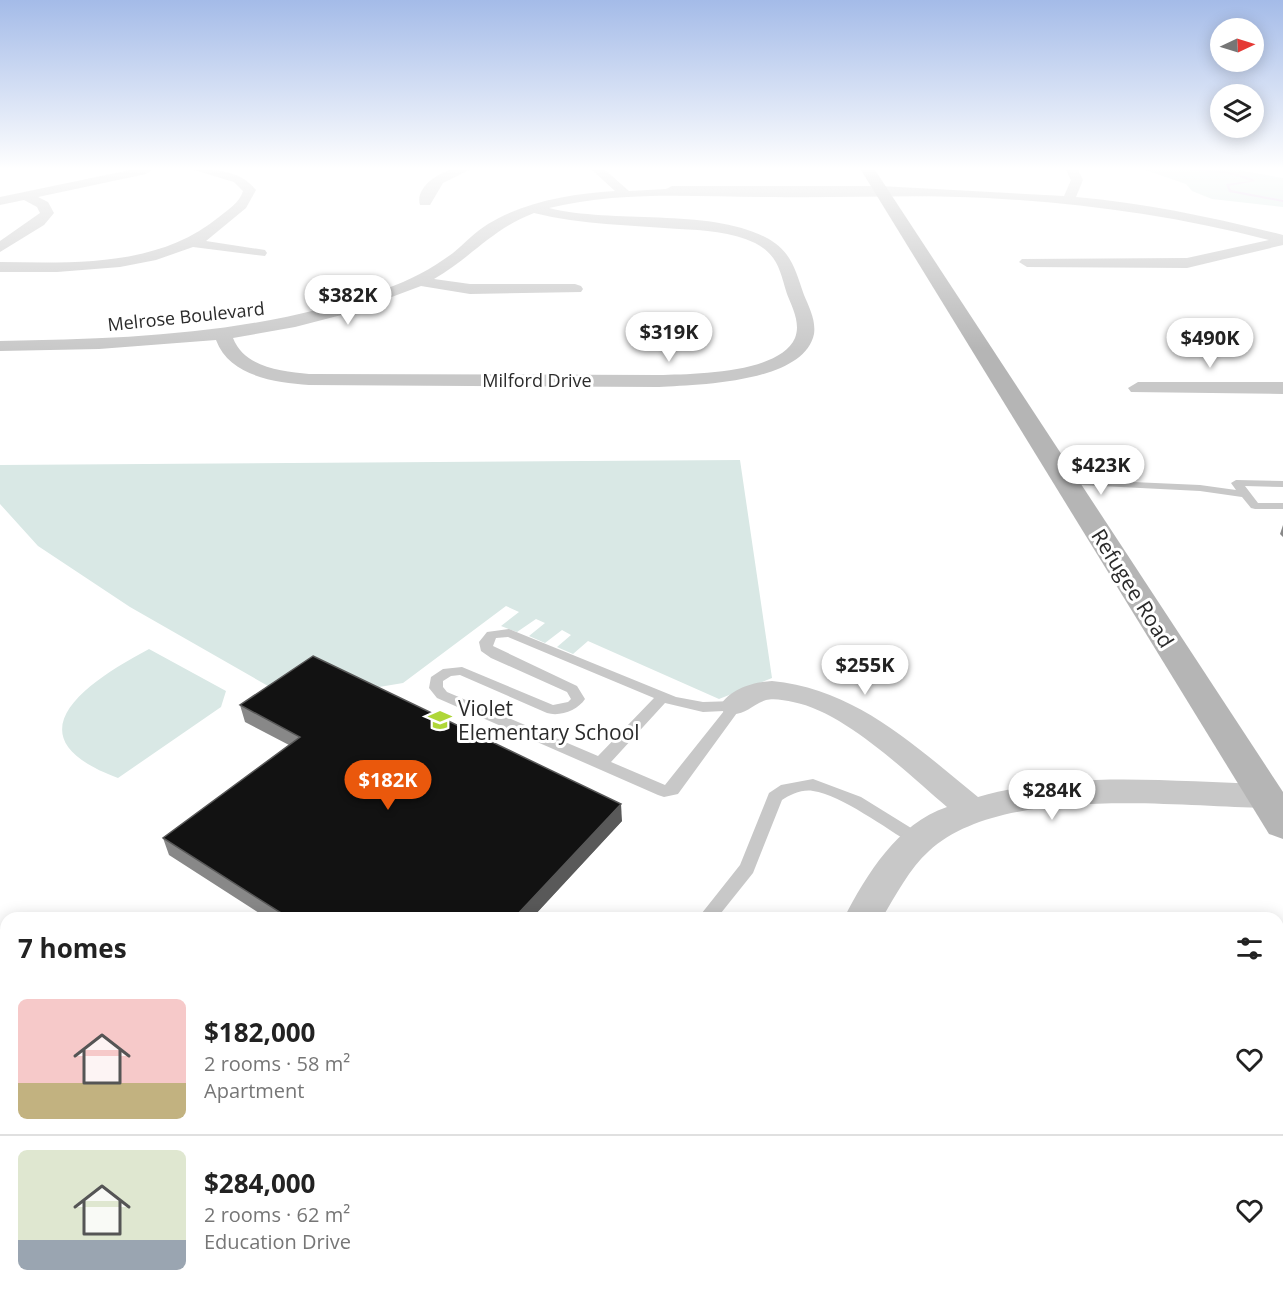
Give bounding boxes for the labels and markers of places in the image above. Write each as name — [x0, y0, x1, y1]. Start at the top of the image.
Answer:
pin: $382K — [306, 275, 390, 326]
pin: $319K — [627, 312, 711, 363]
pin: $490K — [1168, 318, 1252, 369]
pin: $423K — [1059, 445, 1143, 496]
pin: $255K — [823, 645, 907, 696]
place label: Violet Elementary School — [458, 694, 640, 746]
school or university icon: Violet Elementary School — [427, 707, 453, 733]
pin: $182K — [346, 760, 430, 811]
pin: $284K — [1010, 770, 1094, 821]

